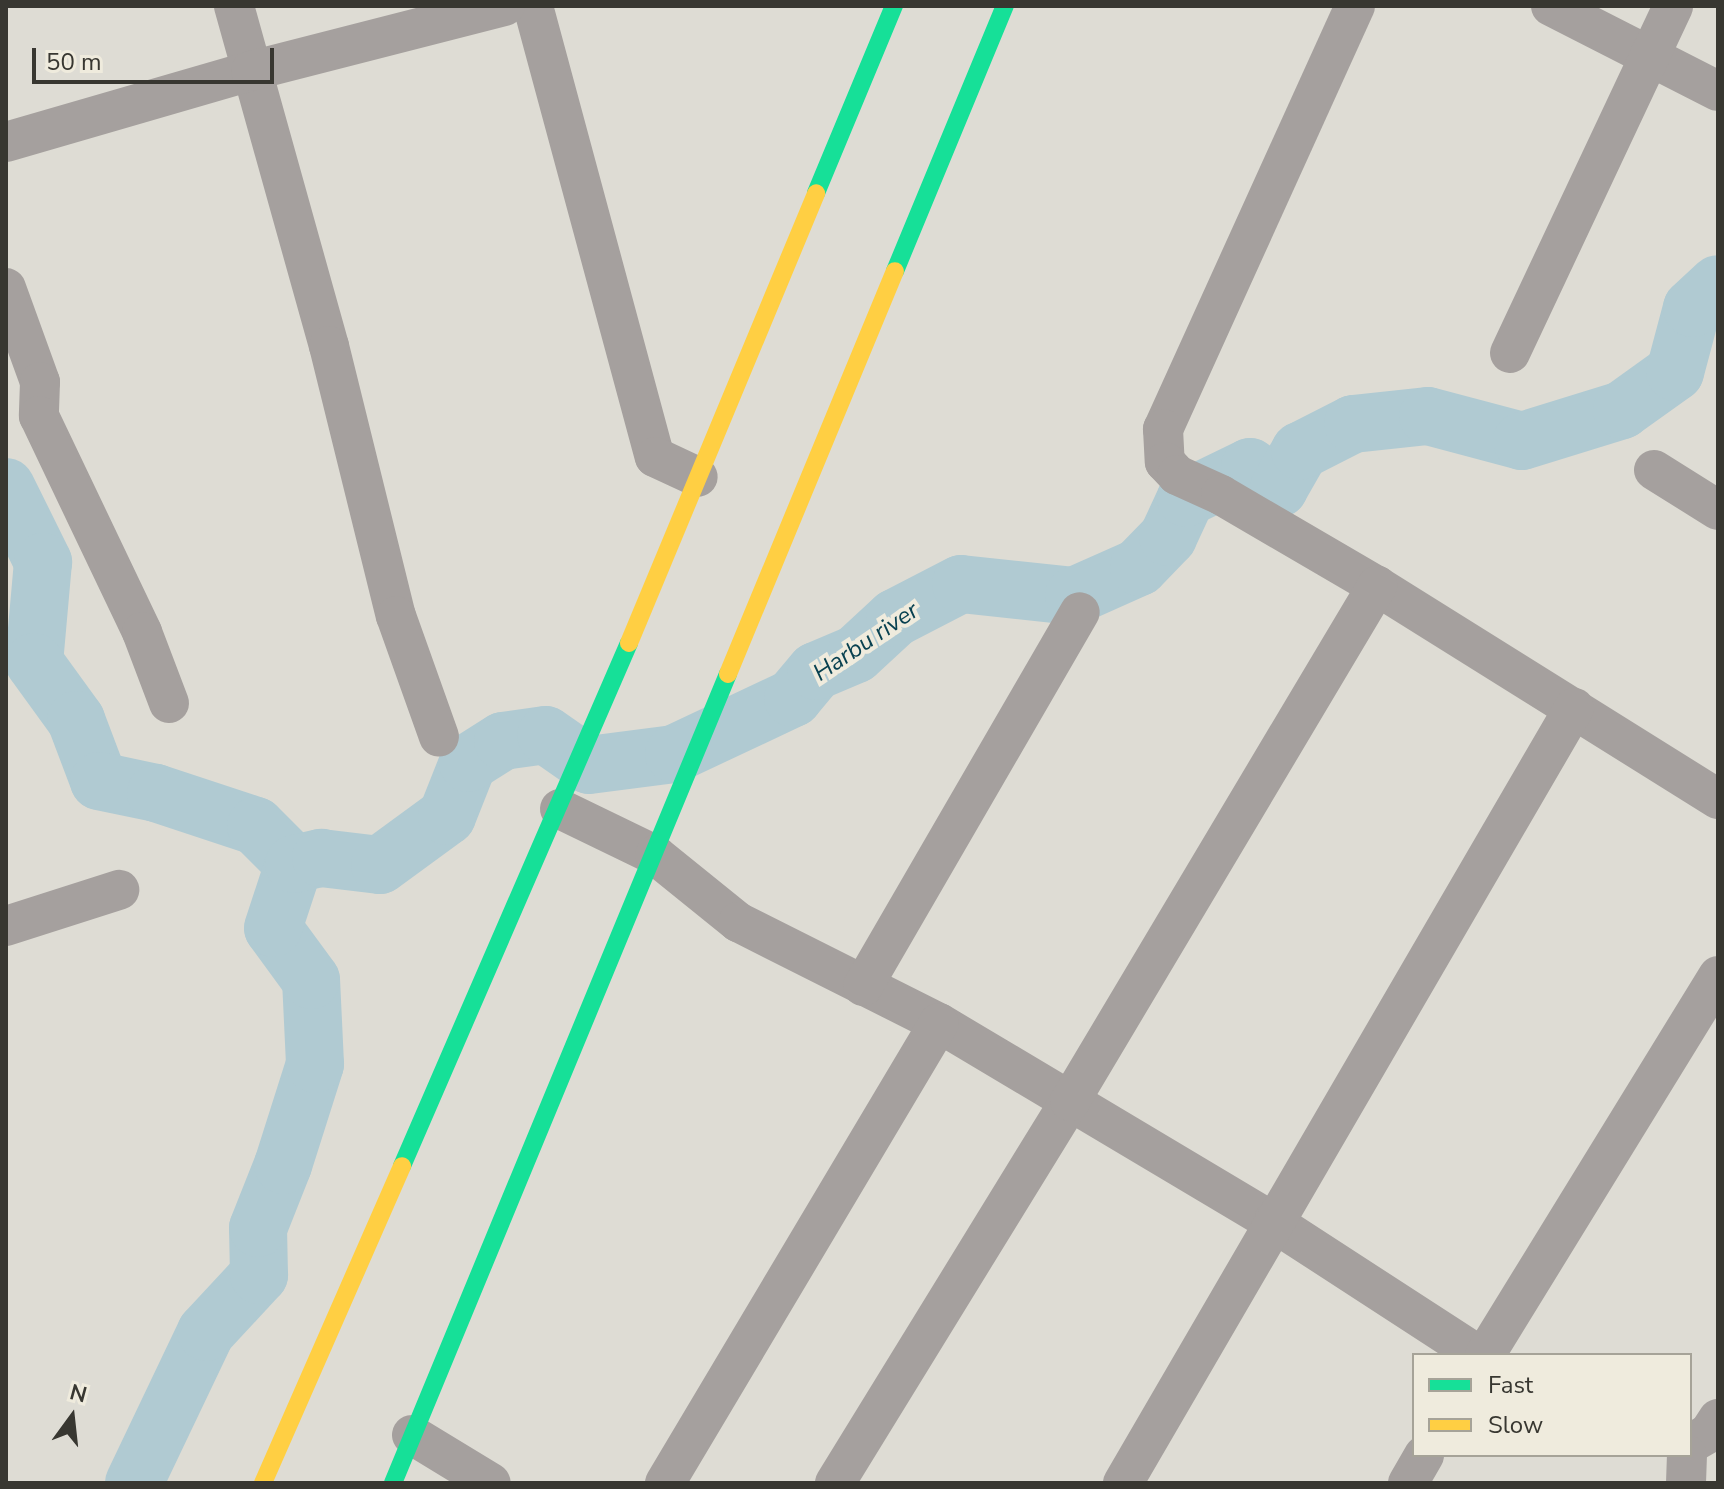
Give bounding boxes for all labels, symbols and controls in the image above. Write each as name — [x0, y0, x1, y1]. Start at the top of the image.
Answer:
scale bar — [36, 32, 278, 82]
text: 50 m — [46, 46, 102, 78]
water label: Harbu river — [808, 596, 924, 688]
legend — [1412, 1353, 1692, 1457]
text: Fast — [1488, 1369, 1533, 1401]
north arrow — [32, 1377, 112, 1457]
text: N — [66, 1377, 90, 1410]
text: Slow — [1488, 1409, 1543, 1441]

